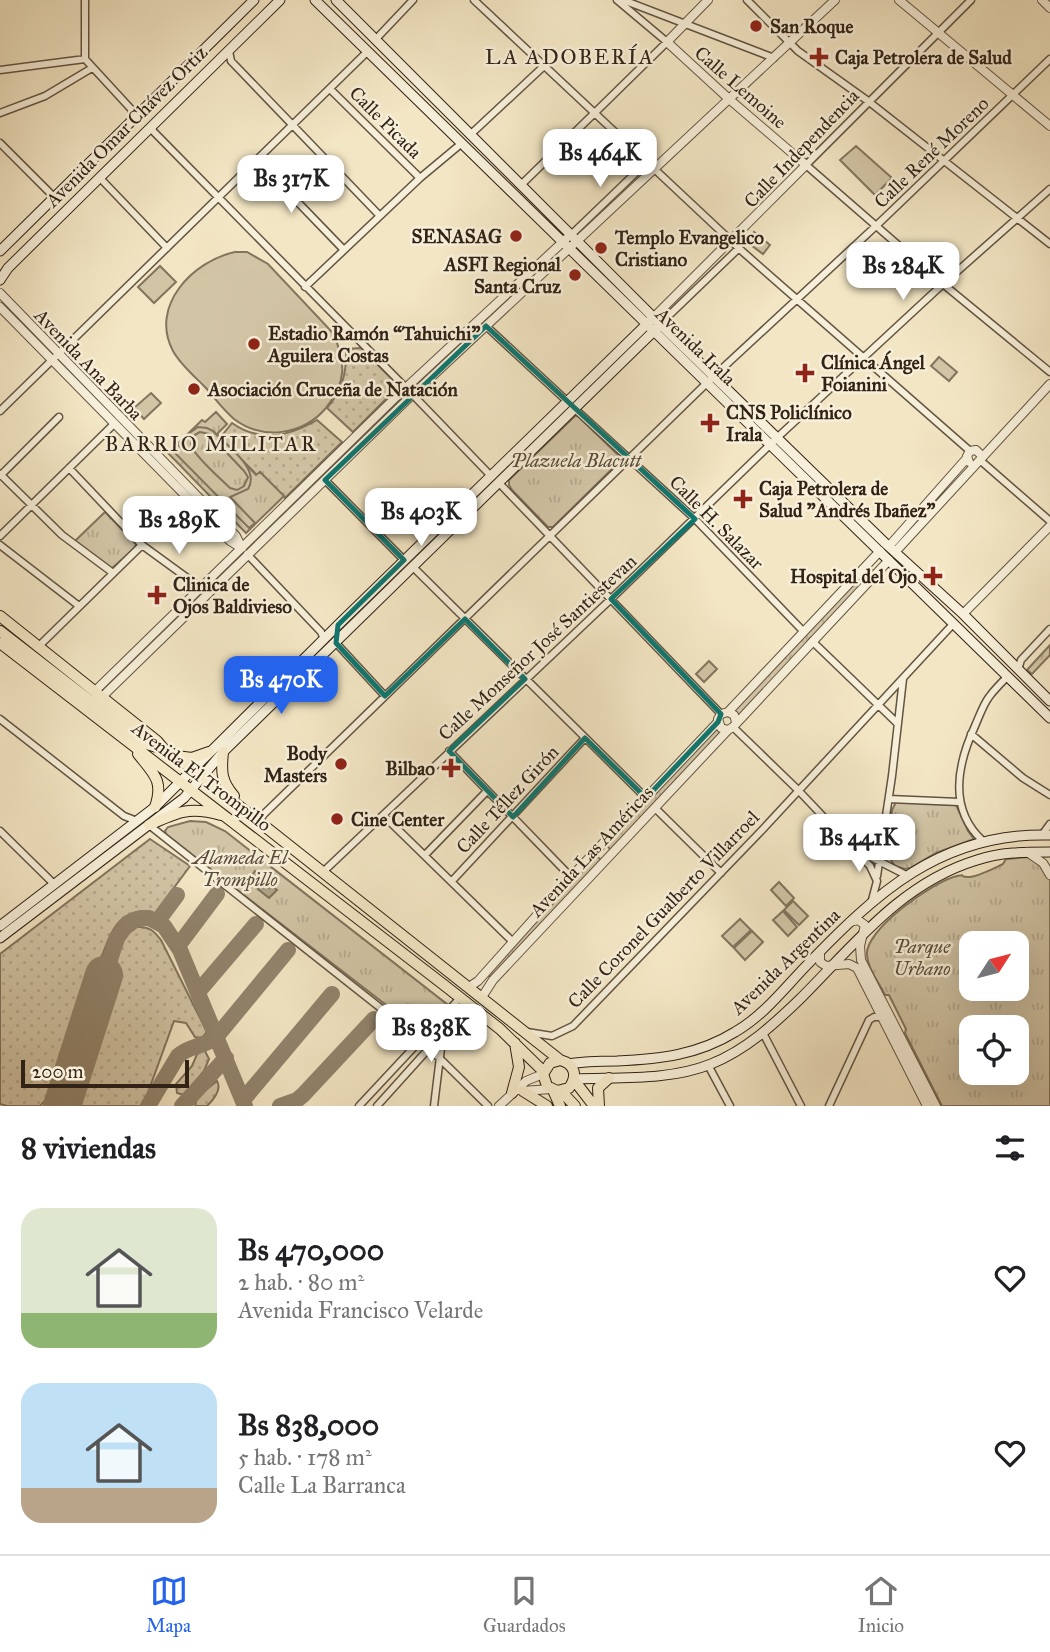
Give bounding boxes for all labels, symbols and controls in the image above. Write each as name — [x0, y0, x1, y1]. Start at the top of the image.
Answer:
place label: San Roque — [770, 15, 853, 39]
marker: San Roque — [748, 18, 764, 34]
street label: Avenida Omar Chávez Ortiz — [40, 41, 212, 213]
street label: Calle Lemoine — [690, 41, 791, 134]
district label: LA ADOBERÍA — [485, 43, 655, 70]
place label: Caja Petrolera de Salud — [835, 46, 1012, 70]
marker: Caja Petrolera de Salud — [809, 47, 829, 67]
street label: Calle Picada — [345, 81, 427, 164]
street label: Calle Independencia — [739, 84, 864, 212]
street label: Calle René Moreno — [869, 92, 994, 213]
pin: Bs 464K — [535, 130, 665, 189]
text: Bs 464K — [559, 138, 641, 166]
pin: Bs 317K — [226, 156, 356, 215]
text: Bs 317K — [253, 164, 329, 192]
place label: SENASAG — [412, 225, 502, 248]
place label: Templo Evangelico Cristiano — [614, 226, 764, 271]
marker: SENASAG — [508, 228, 524, 244]
marker: Templo Evangelico Cristiano — [593, 240, 609, 256]
pin: Bs 284K — [838, 243, 968, 302]
text: Bs 284K — [862, 251, 944, 279]
place label: ASFI Regional Santa Cruz — [442, 253, 562, 298]
marker: ASFI Regional Santa Cruz — [567, 267, 583, 283]
street label: Avenida Irala — [650, 302, 741, 391]
street label: Avenida Ana Barba — [29, 303, 148, 426]
place label: Estadio Ramón “Tahuichi” Aguilera Costas — [266, 322, 480, 368]
marker: Estadio Ramón “Tahuichi” Aguilera Costas — [246, 336, 262, 352]
place label: Clínica Ángel Foianini — [821, 350, 926, 396]
marker: Clínica Ángel Foianini — [795, 363, 815, 383]
place label: Asociación Cruceña de Natación — [206, 378, 458, 401]
marker: Asociación Cruceña de Natación — [186, 381, 202, 397]
place label: CNS Policlínico Irala — [726, 401, 852, 446]
marker: CNS Policlínico Irala — [700, 413, 720, 433]
district label: BARRIO MILITAR — [105, 431, 317, 457]
park label: Plazuela Blacutt — [511, 449, 642, 472]
street label: Calle H. Salazar — [665, 470, 769, 575]
place label: Caja Petrolera de Salud "Andrés Ibañez" — [759, 477, 936, 522]
pin: Bs 403K — [356, 489, 486, 548]
marker: Caja Petrolera de Salud "Andrés Ibañez" — [733, 489, 753, 509]
pin: Bs 289K — [114, 496, 244, 556]
text: Bs 403K — [381, 497, 461, 525]
text: Bs 289K — [139, 505, 219, 533]
street label: Calle Monseñor José Santiestevan — [434, 550, 642, 746]
place label: Hospital del Ojo — [790, 565, 917, 589]
marker: Hospital del Ojo — [923, 566, 943, 586]
place label: Clinica de Ojos Baldivieso — [173, 573, 292, 619]
marker: Clinica de Ojos Baldivieso — [147, 585, 167, 605]
pin: Bs 470K — [216, 656, 346, 716]
text: Bs 470K — [240, 665, 322, 693]
street label: Avenida El Trompillo — [127, 716, 276, 836]
street label: Calle Téllez Girón — [451, 740, 563, 858]
place label: Body Masters — [264, 742, 328, 787]
marker: Body Masters — [333, 756, 349, 772]
place label: Bilbao — [385, 757, 435, 780]
marker: Bilbao — [441, 758, 461, 778]
street label: Avenida Las Américas — [524, 781, 658, 922]
street label: Calle Coronel Gualberto Villarroel — [563, 805, 764, 1013]
place label: Cine Center — [351, 808, 445, 831]
marker: Cine Center — [329, 811, 345, 827]
pin: Bs 441K — [794, 814, 924, 874]
text: Bs 441K — [819, 823, 899, 851]
park label: Alameda El Trompillo — [191, 846, 289, 892]
street label: Avenida Argentina — [725, 903, 846, 1021]
north arrow — [959, 931, 1029, 1001]
map controls — [959, 931, 1029, 1085]
park label: Parque Urbano — [894, 935, 951, 980]
pin: Bs 838K — [366, 1004, 496, 1064]
text: Bs 838K — [392, 1013, 470, 1041]
button: locate — [959, 1015, 1029, 1085]
scale bar — [21, 1057, 189, 1089]
text: 200 m — [32, 1060, 84, 1083]
icon: filters — [991, 1129, 1029, 1167]
text: 8 viviendas — [21, 1130, 156, 1166]
text: Bs 470,000 — [238, 1232, 384, 1268]
icon: home — [77, 1236, 161, 1320]
icon: heart — [991, 1259, 1029, 1297]
text: 2 hab. · 80 m² — [238, 1268, 364, 1296]
text: Avenida Francisco Velarde — [238, 1296, 483, 1324]
text: Bs 838,000 — [238, 1407, 379, 1443]
icon: home — [77, 1411, 161, 1495]
icon: heart — [991, 1434, 1029, 1472]
text: 5 hab. · 178 m² — [238, 1443, 372, 1471]
text: Calle La Barranca — [238, 1471, 406, 1499]
tab: Mapa — [146, 1572, 191, 1637]
tab: Guardados — [483, 1572, 566, 1637]
tab: Inicio — [858, 1572, 904, 1637]

